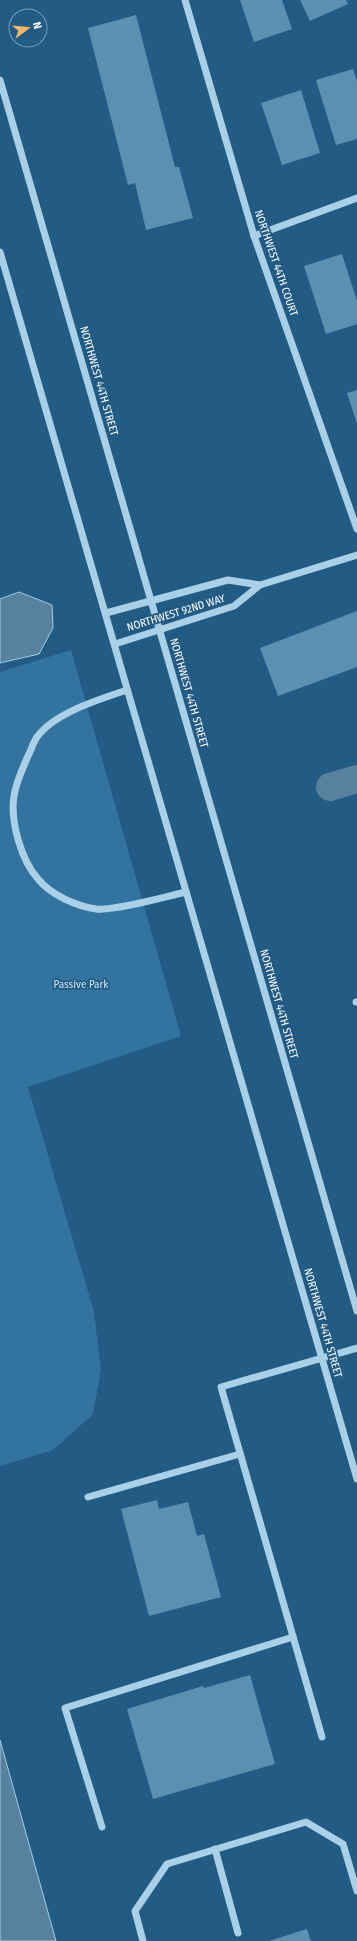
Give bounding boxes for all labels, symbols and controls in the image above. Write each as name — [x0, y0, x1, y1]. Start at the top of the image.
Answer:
north arrow — [8, 8, 48, 48]
text: N — [30, 20, 44, 30]
street label: NORTHWEST 44TH COURT — [252, 208, 301, 319]
street label: NORTHWEST 44TH STREET — [77, 325, 121, 438]
street label: NORTHWEST 92ND WAY — [125, 592, 227, 634]
street label: NORTHWEST 44TH STREET — [167, 637, 211, 750]
street label: NORTHWEST 44TH STREET — [257, 948, 301, 1061]
park label: Passive Park — [54, 978, 109, 991]
street label: NORTHWEST 44TH STREET — [301, 1267, 345, 1380]

